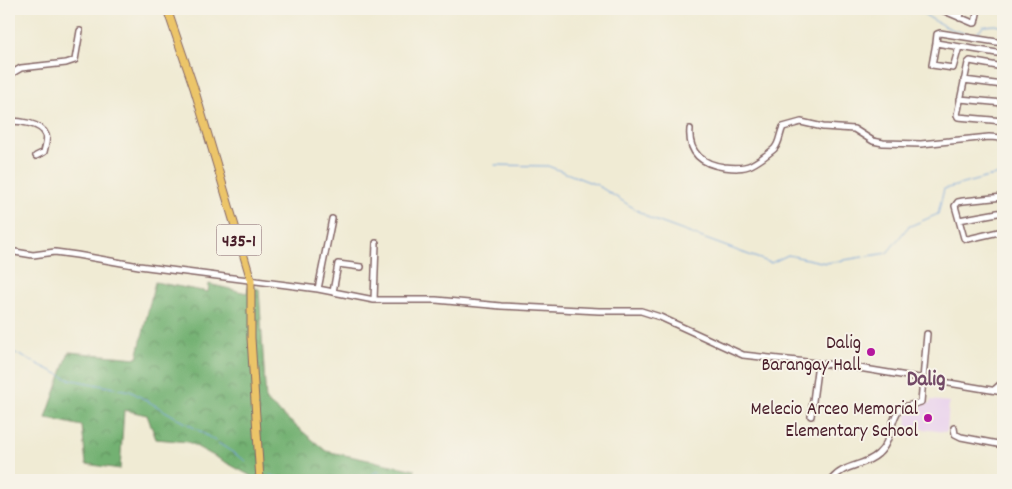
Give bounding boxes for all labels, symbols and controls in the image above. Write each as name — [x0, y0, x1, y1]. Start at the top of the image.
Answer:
road number: 435-1 — [216, 224, 262, 256]
place label: Dalig Barangay Hall — [761, 331, 861, 380]
marker: Dalig Barangay Hall — [865, 346, 877, 358]
district label: Dalig — [907, 366, 945, 396]
place label: Melecio Arceo Memorial Elementary School — [751, 397, 918, 446]
marker: Melecio Arceo Memorial Elementary School — [922, 412, 934, 424]

